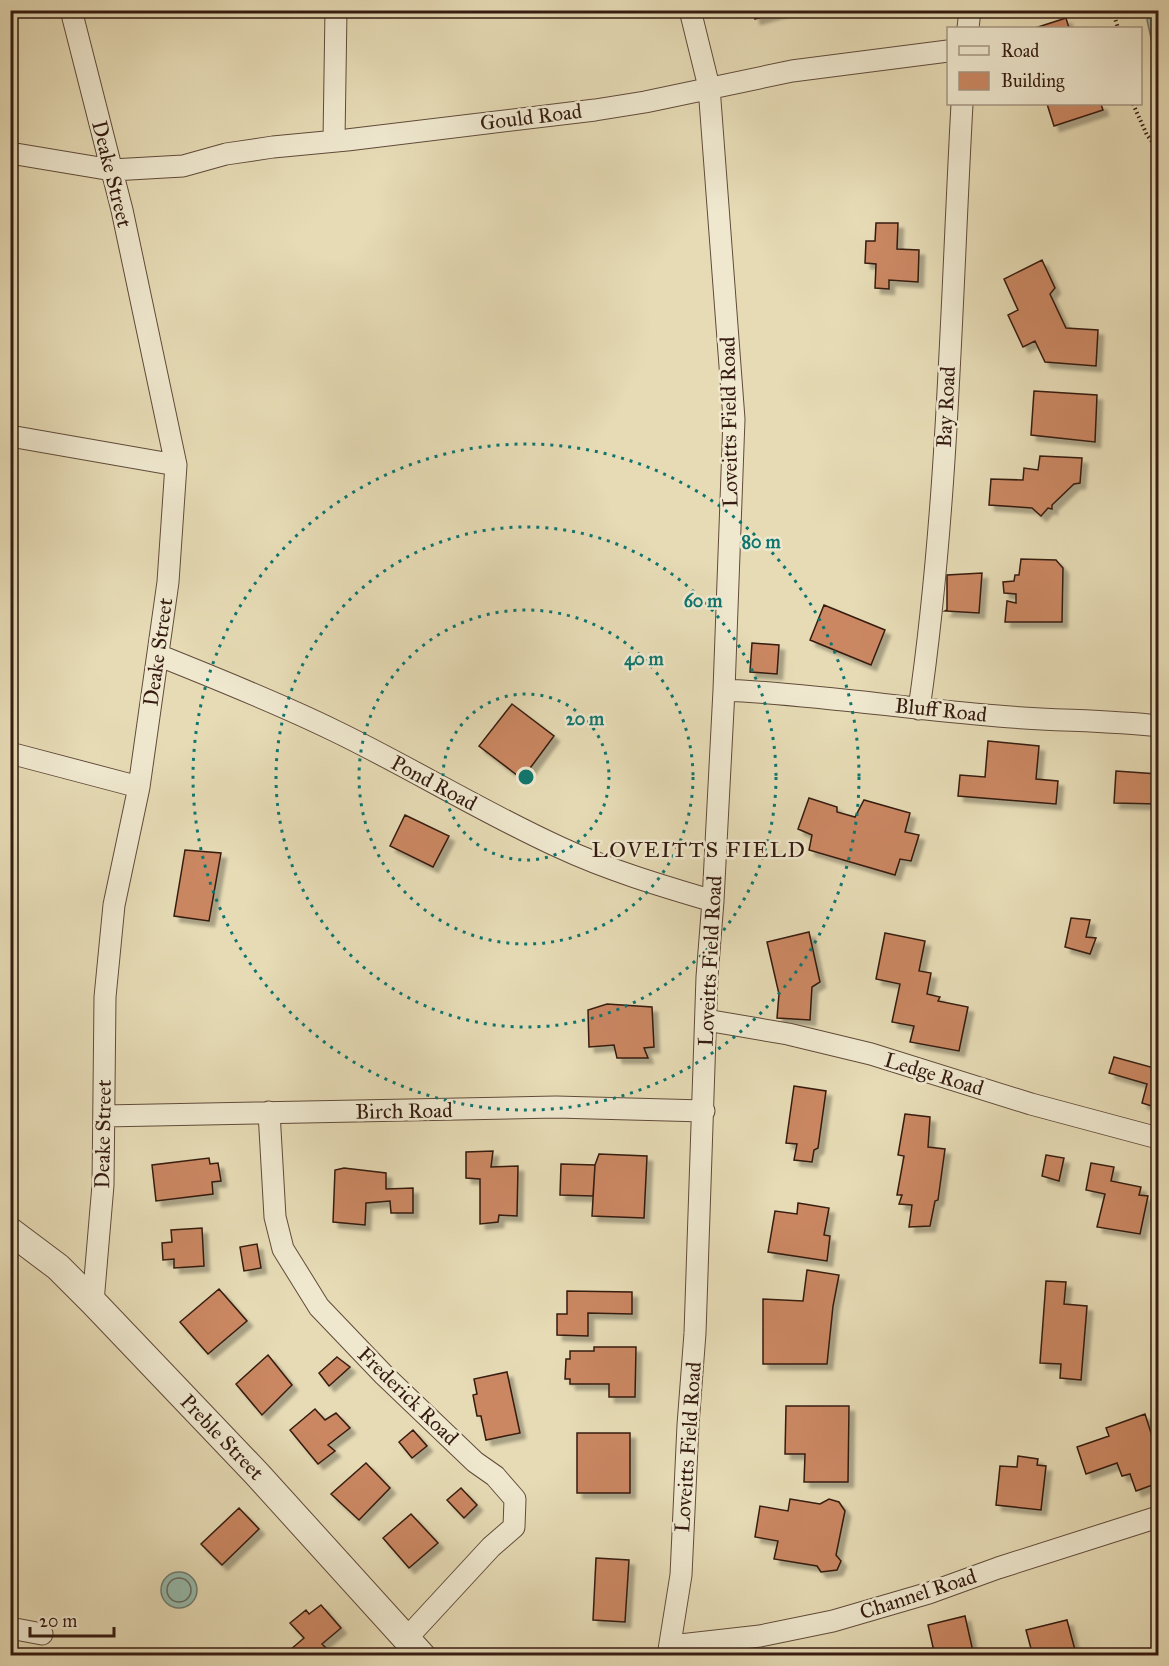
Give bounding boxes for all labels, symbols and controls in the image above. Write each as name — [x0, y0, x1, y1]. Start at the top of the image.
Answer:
legend — [947, 27, 1142, 105]
text: Road — [1001, 40, 1039, 62]
text: Building — [1001, 70, 1065, 93]
street label: Gould Road — [478, 98, 584, 136]
street label: Deake Street — [86, 118, 138, 231]
street label: Loveitts Field Road — [715, 336, 743, 508]
street label: Bay Road — [931, 365, 961, 448]
text: 80 m — [741, 531, 781, 553]
text: 60 m — [684, 590, 723, 612]
street label: Deake Street — [138, 596, 179, 708]
text: 40 m — [624, 648, 665, 671]
street label: Bluff Road — [894, 692, 989, 728]
text: 20 m — [566, 708, 605, 730]
street label: Pond Road — [387, 750, 482, 817]
centre of rings — [516, 767, 536, 787]
district label: LOVEITTS FIELD — [592, 836, 806, 863]
street label: Loveitts Field Road — [693, 874, 727, 1047]
street label: Ledge Road — [881, 1047, 987, 1102]
street label: Deake Street — [89, 1079, 117, 1189]
street label: Birch Road — [355, 1097, 453, 1125]
street label: Frederick Road — [352, 1341, 464, 1451]
street label: Loveitts Field Road — [669, 1360, 707, 1533]
street label: Preble Street — [175, 1389, 270, 1486]
street label: Channel Road — [856, 1563, 980, 1625]
scale bar — [30, 1600, 114, 1638]
text: 20 m — [39, 1610, 77, 1632]

